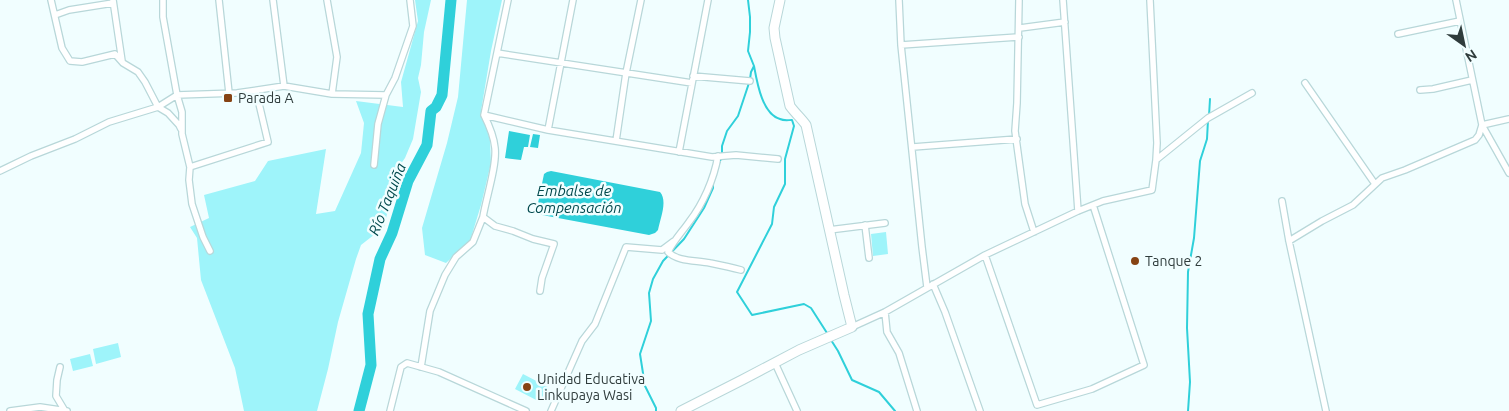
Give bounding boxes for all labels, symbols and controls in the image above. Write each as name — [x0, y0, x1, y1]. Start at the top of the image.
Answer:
north arrow — [1439, 20, 1489, 70]
text: N — [1462, 46, 1480, 65]
place label: Parada A — [238, 90, 294, 106]
marker: Parada A — [222, 92, 234, 104]
water label: Río Taquiña — [365, 160, 409, 238]
water label: Embalse de Compensación — [526, 182, 622, 216]
place label: Tanque 2 — [1145, 253, 1202, 269]
marker: Tanque 2 — [1129, 255, 1141, 267]
place label: Unidad Educativa Linkupaya Wasi — [537, 371, 645, 403]
marker: Unidad Educativa Linkupaya Wasi — [521, 381, 533, 393]

